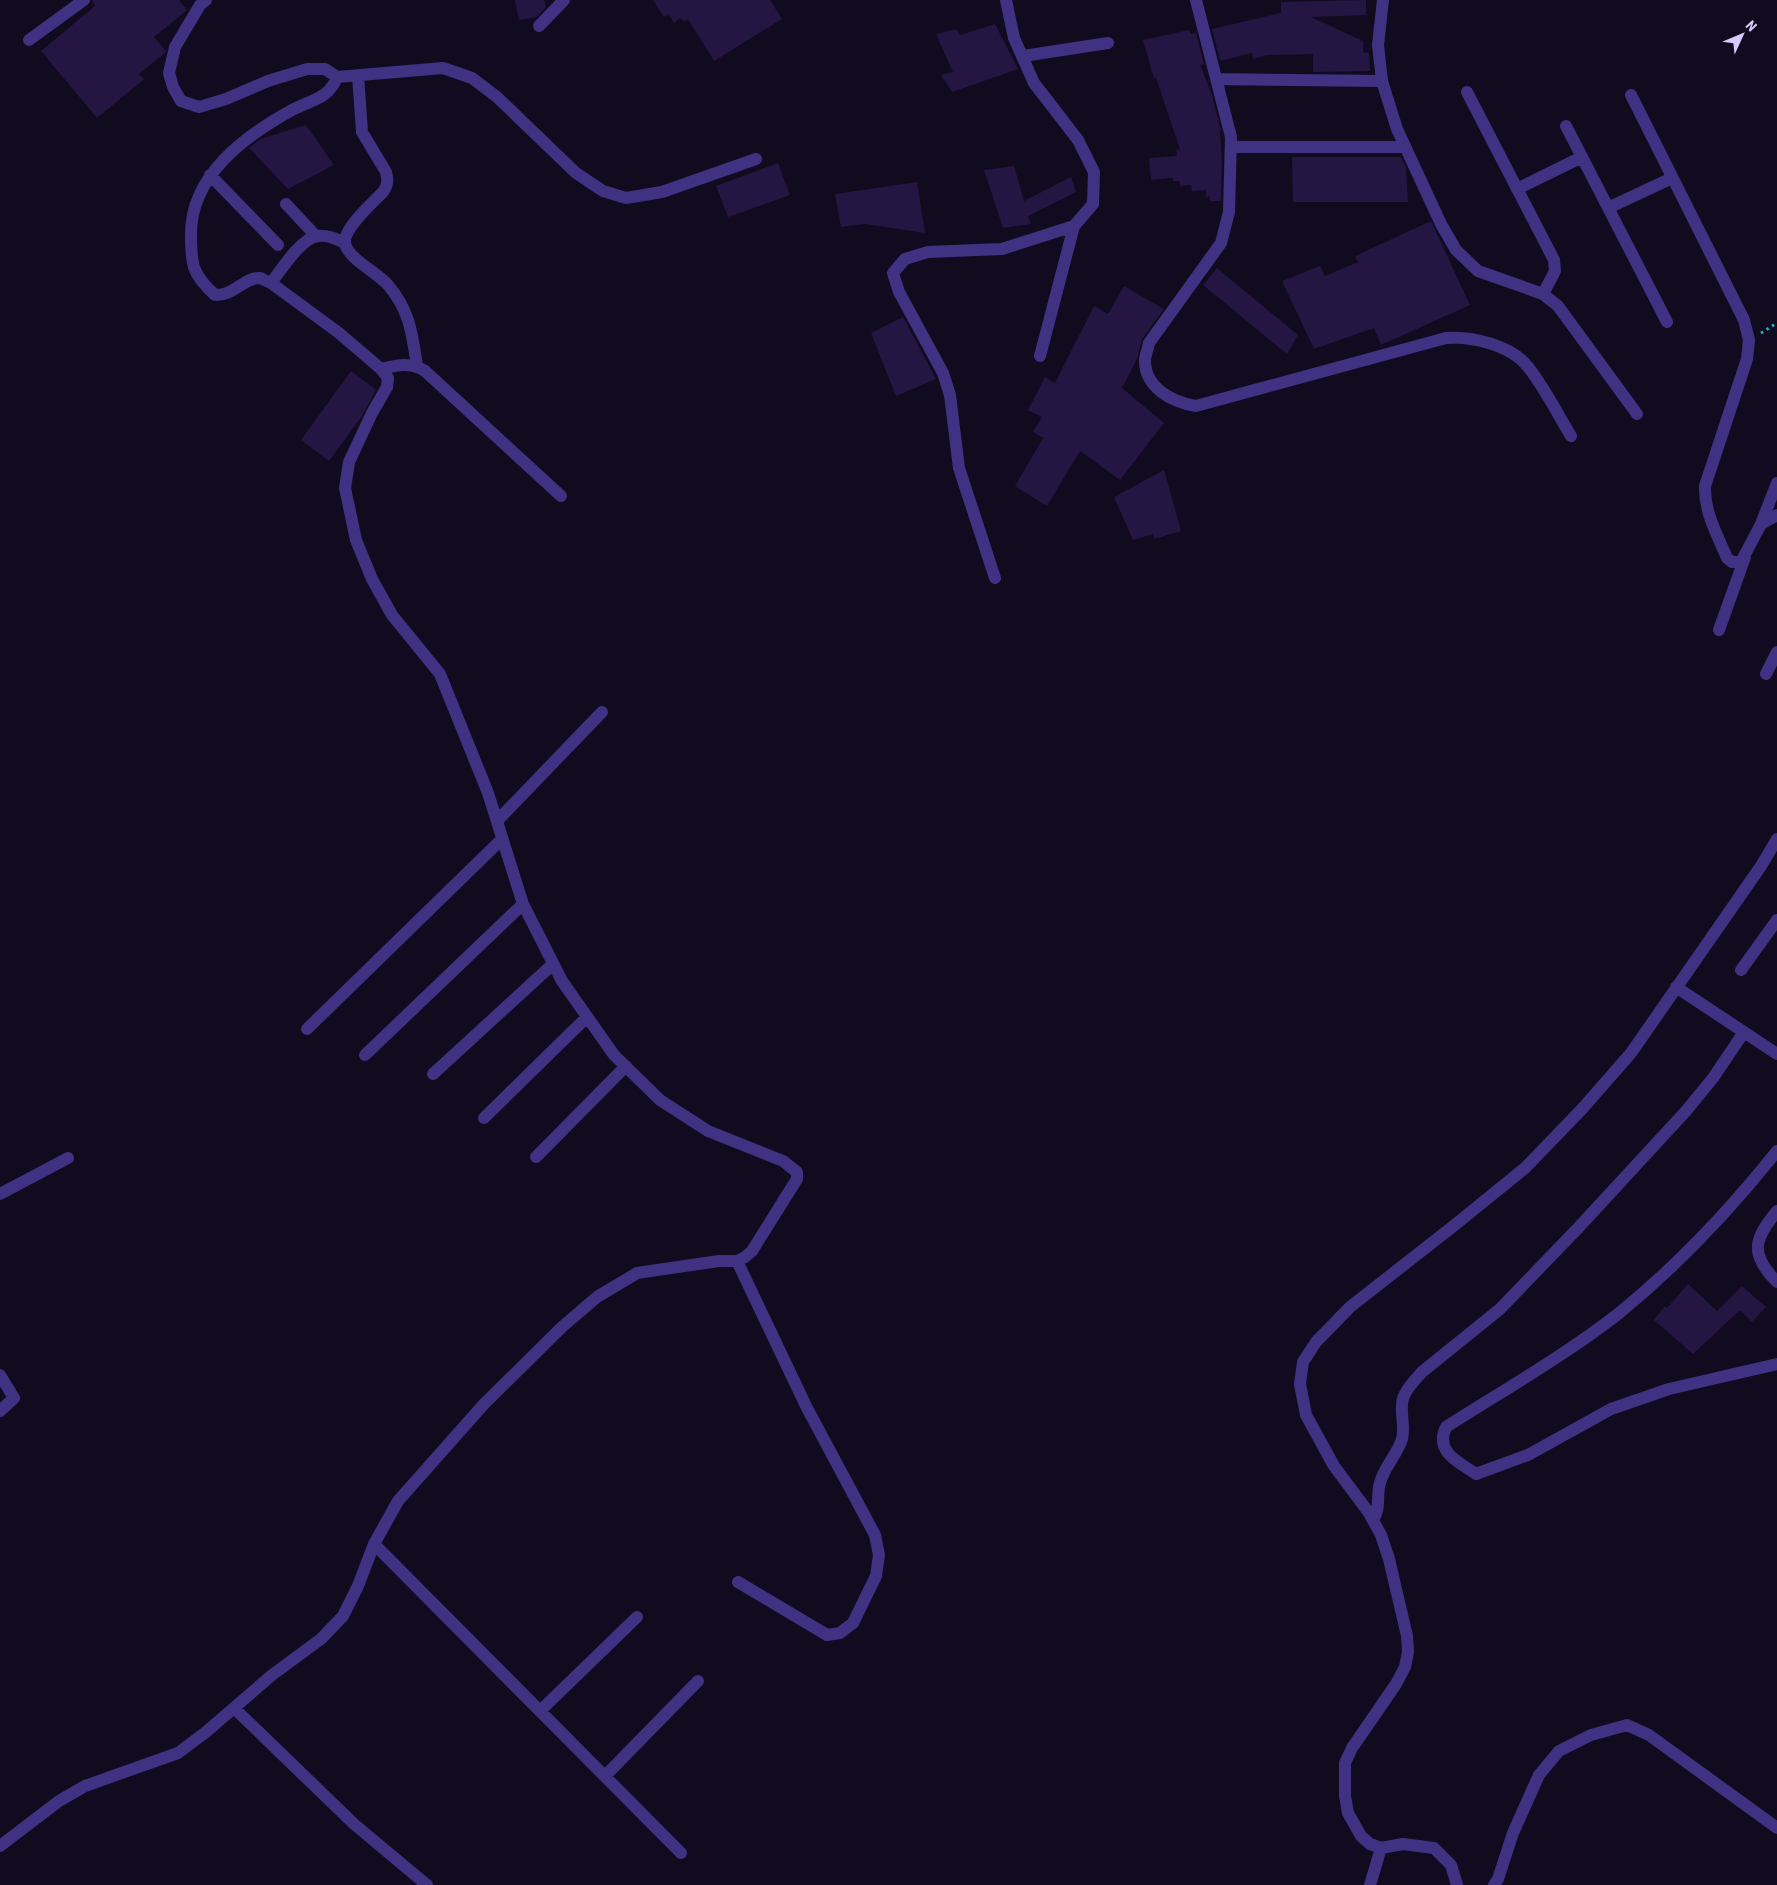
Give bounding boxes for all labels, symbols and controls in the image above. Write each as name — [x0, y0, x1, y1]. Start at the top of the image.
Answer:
north arrow — [1717, 10, 1767, 60]
text: N — [1743, 17, 1760, 35]

